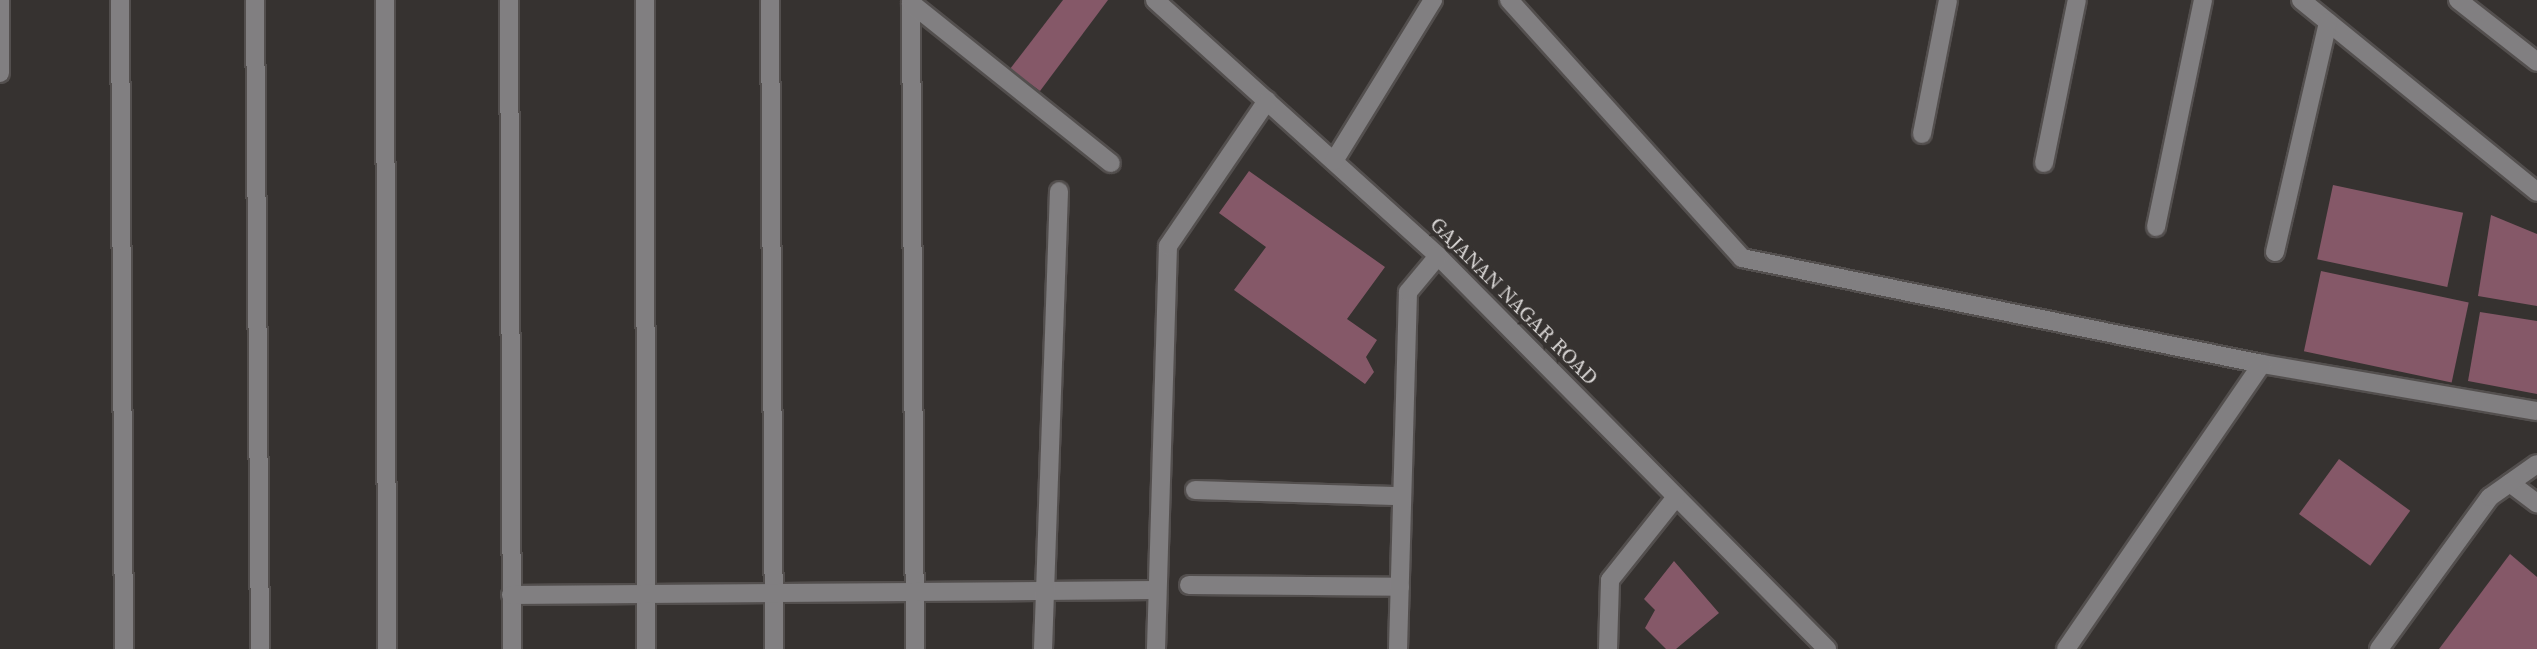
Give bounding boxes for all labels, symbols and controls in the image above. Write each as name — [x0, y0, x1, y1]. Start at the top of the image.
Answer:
street label: GAJANAN NAGAR ROAD — [1425, 212, 1603, 390]

